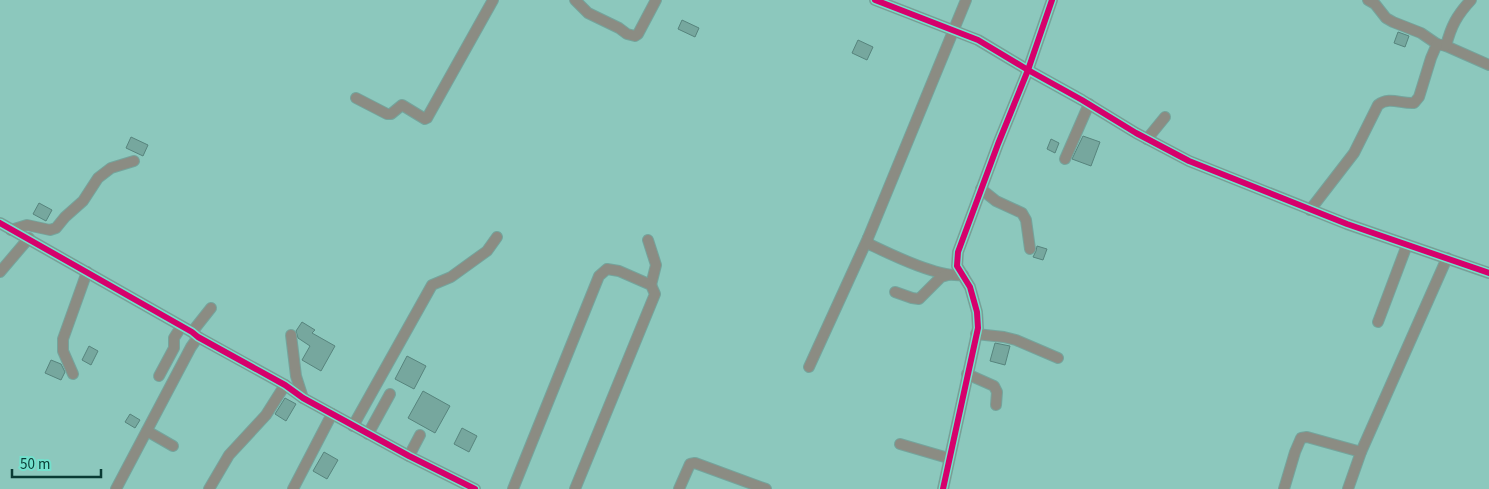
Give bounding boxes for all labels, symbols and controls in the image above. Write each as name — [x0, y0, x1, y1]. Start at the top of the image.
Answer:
scale bar — [12, 446, 101, 478]
text: 50 m — [20, 454, 50, 475]

